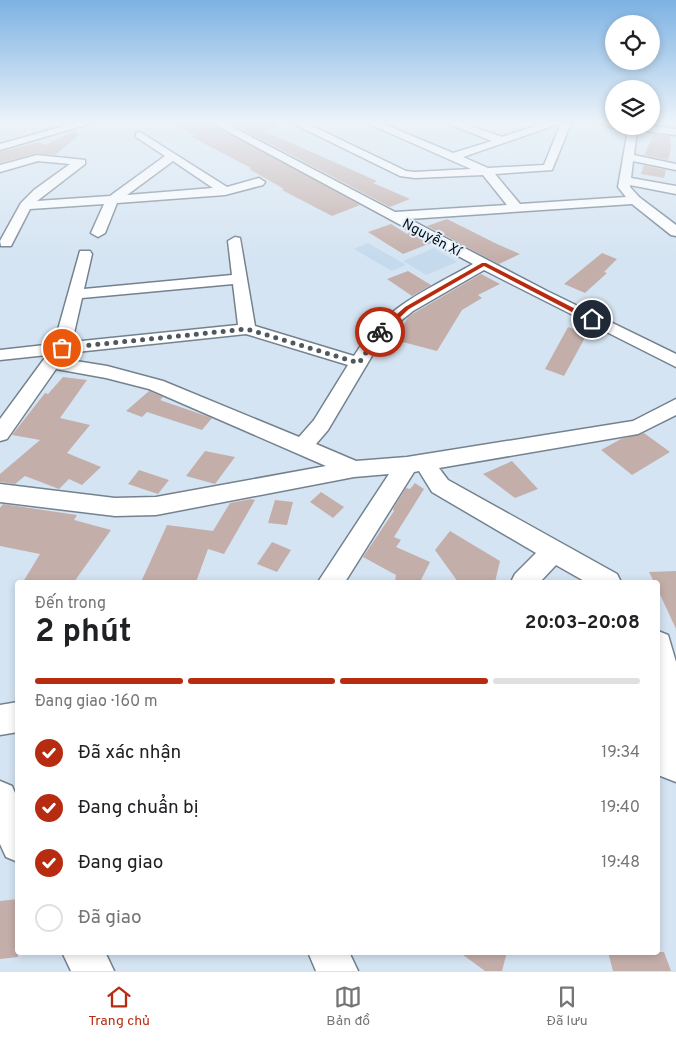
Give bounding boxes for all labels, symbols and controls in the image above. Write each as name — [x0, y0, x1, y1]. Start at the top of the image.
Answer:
map controls — [605, 15, 660, 135]
button: locate — [605, 15, 660, 70]
button: layers — [605, 80, 660, 135]
street label: Nguyễn Xí — [399, 215, 465, 262]
pin — [571, 298, 613, 340]
icon: home — [578, 305, 606, 333]
courier — [355, 307, 405, 357]
icon: bike — [366, 318, 394, 346]
pin — [41, 327, 83, 369]
icon: bag — [48, 334, 76, 362]
text: Đến trong — [35, 594, 106, 614]
text: 20:03–20:08 — [525, 611, 640, 635]
text: 2 phút — [35, 613, 132, 653]
text: Đang giao · 160 m — [35, 692, 158, 712]
icon: check — [35, 739, 63, 767]
text: Đã xác nhận — [78, 741, 181, 765]
text: 19:34 — [601, 743, 640, 763]
icon: check — [35, 794, 63, 822]
text: Đang chuẩn bị — [78, 796, 199, 820]
text: 19:40 — [601, 798, 640, 818]
icon: check — [35, 849, 63, 877]
text: Đang giao — [78, 851, 163, 875]
text: 19:48 — [601, 853, 640, 873]
text: Đã giao — [78, 906, 142, 930]
tab: Trang chủ — [88, 983, 150, 1030]
tab: Bản đồ — [326, 983, 370, 1030]
tab: Đã lưu — [547, 983, 588, 1030]

